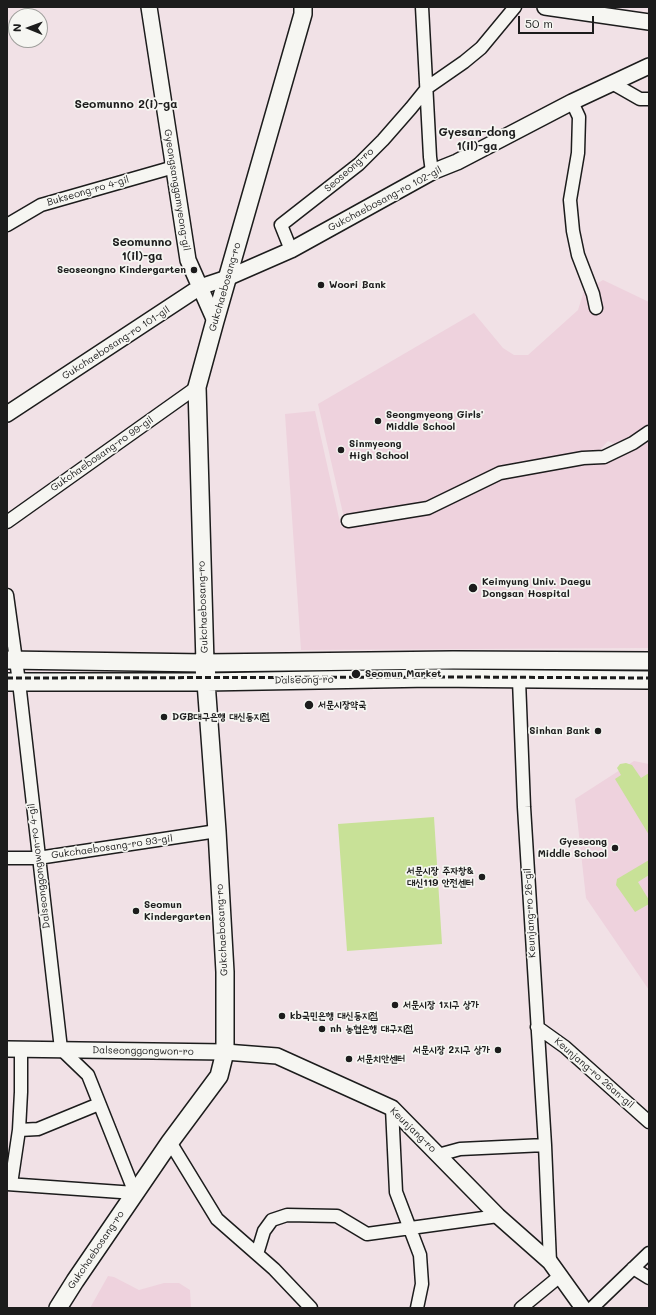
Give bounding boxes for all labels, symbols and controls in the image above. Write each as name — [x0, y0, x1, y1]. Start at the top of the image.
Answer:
north arrow — [8, 8, 48, 48]
scale bar — [520, 8, 596, 34]
text: 50 m — [525, 15, 553, 31]
text: N — [9, 23, 24, 32]
district label: Seomunno 2(i)-ga — [74, 97, 178, 111]
district label: Gyesan-dong 1(il)-ga — [438, 125, 516, 153]
street label: Gyeongsanggamyeong-gil — [161, 128, 193, 252]
street label: Seoseong-ro — [322, 145, 376, 195]
street label: Gukchaebosang-ro 102-gil — [326, 164, 444, 234]
street label: Bukseong-ro 4-gil — [45, 173, 131, 209]
district label: Seomunno 1(il)-ga — [112, 235, 172, 263]
street label: Gukchaebosang-ro — [207, 241, 243, 333]
place label: Seoseongno Kindergarten — [57, 264, 186, 276]
marker: Seoseongno Kindergarten — [189, 265, 199, 275]
place label: Woori Bank — [329, 279, 386, 291]
marker: Woori Bank — [316, 280, 326, 290]
street label: Gukchaebosang-ro 101-gil — [60, 304, 172, 382]
place label: Seongmyeong Girls' Middle School — [386, 409, 483, 432]
street label: Gukchaebosang-ro 99-gil — [48, 414, 156, 494]
marker: Seongmyeong Girls' Middle School — [373, 416, 383, 426]
place label: Sinmyeong High School — [349, 438, 409, 462]
marker: Sinmyeong High School — [336, 445, 346, 455]
street label: Gukchaebosang-ro — [195, 561, 211, 653]
place label: Keimyung Univ. Daegu Dongsan Hospital — [482, 576, 591, 600]
marker: Keimyung Univ. Daegu Dongsan Hospital — [467, 582, 479, 594]
marker: Seomun Market — [350, 668, 362, 680]
place label: Seomun Market — [365, 668, 442, 680]
street label: Dalseong-ro — [274, 673, 334, 687]
marker: 서문시장약국 — [303, 699, 315, 711]
place label: 서문시장약국 — [318, 699, 366, 711]
place label: DGB대구은행 대신동지점 — [172, 711, 270, 723]
marker: DGB대구은행 대신동지점 — [159, 712, 169, 722]
place label: Sinhan Bank — [529, 725, 590, 737]
marker: Sinhan Bank — [593, 726, 603, 736]
street label: Dalseonggongwon-ro 4-gil — [25, 803, 53, 929]
street label: Gukchaebosang-ro 93-gil — [50, 833, 174, 861]
place label: Gyeseong Middle School — [538, 836, 607, 860]
marker: Gyeseong Middle School — [610, 843, 620, 853]
place label: 서문시장 주자창& 대신119 안전센터 — [407, 865, 474, 888]
street label: Keunjang-ro 26-gil — [522, 868, 538, 958]
marker: 서문시장 주자창& 대신119 안전센터 — [477, 872, 487, 882]
street label: Gukchaebosang-ro — [214, 884, 230, 976]
place label: Seomun Kindergarten — [144, 899, 211, 922]
marker: Seomun Kindergarten — [131, 906, 141, 916]
place label: 서문시장 1지구 상가 — [403, 999, 479, 1011]
marker: 서문시장 1지구 상가 — [390, 1000, 400, 1010]
place label: kb국민은행 대신동지점 — [290, 1010, 378, 1022]
marker: kb국민은행 대신동지점 — [277, 1011, 287, 1021]
place label: nh 농협은행 대구지점 — [330, 1023, 413, 1035]
marker: nh 농협은행 대구지점 — [317, 1024, 327, 1034]
street label: Keunjang-ro 26an-gil — [552, 1035, 636, 1111]
street label: Dalseonggongwon-ro — [92, 1044, 194, 1058]
place label: 서문시장 2지구 상가 — [413, 1044, 490, 1056]
marker: 서문시장 2지구 상가 — [493, 1045, 503, 1055]
place label: 서문치안센터 — [357, 1053, 405, 1065]
marker: 서문치안센터 — [344, 1054, 354, 1064]
street label: Keunjang-ro — [387, 1105, 439, 1155]
street label: Gukchaebosang-ro — [65, 1208, 127, 1292]

